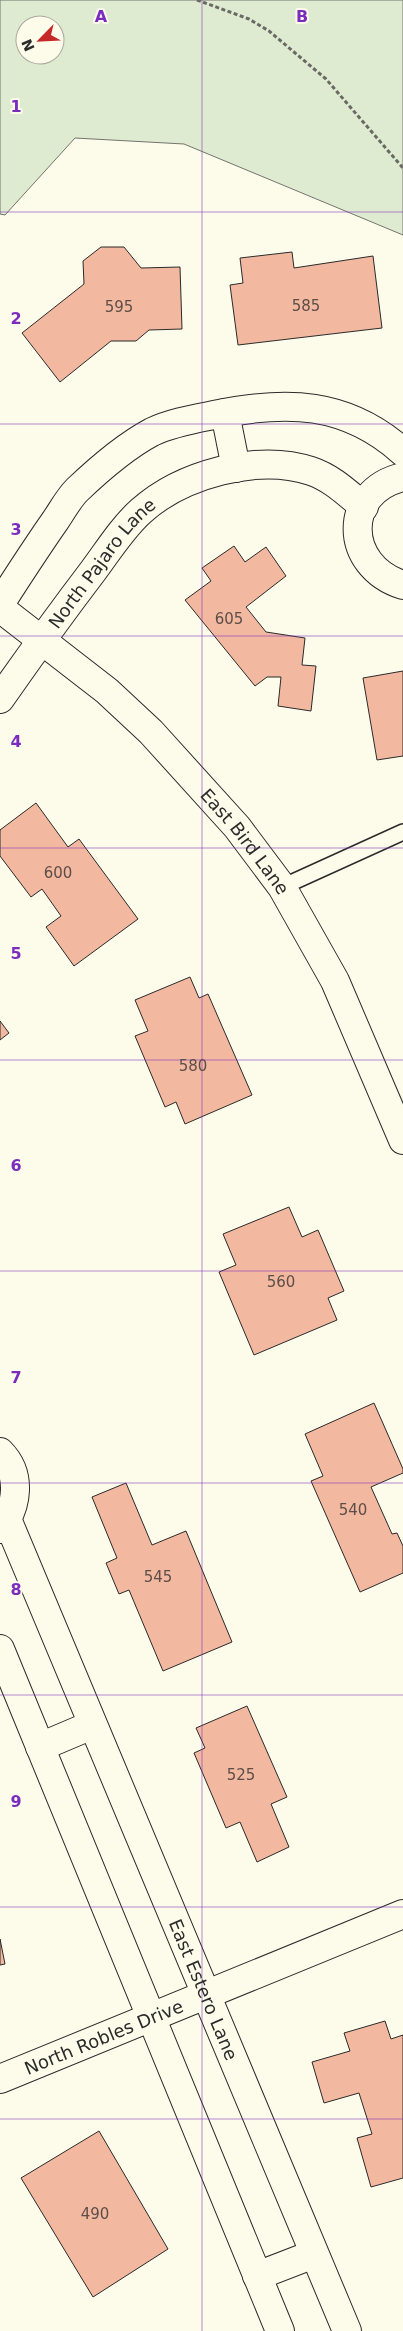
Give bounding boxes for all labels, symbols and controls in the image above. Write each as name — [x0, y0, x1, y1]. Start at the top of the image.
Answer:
text: A — [95, 7, 108, 26]
text: B — [296, 7, 308, 26]
north arrow — [15, 15, 65, 65]
text: N — [18, 37, 38, 54]
text: 1 — [10, 97, 22, 116]
house number: 585 — [292, 297, 320, 315]
house number: 595 — [105, 298, 133, 316]
text: 2 — [10, 309, 22, 328]
street label: North Pajaro Lane — [44, 493, 159, 632]
text: 3 — [10, 520, 22, 539]
house number: 605 — [215, 610, 243, 628]
text: 4 — [10, 732, 22, 751]
street label: East Bird Lane — [197, 784, 294, 898]
house number: 600 — [44, 864, 72, 882]
text: 5 — [10, 944, 22, 963]
house number: 580 — [179, 1057, 207, 1075]
text: 6 — [10, 1156, 22, 1175]
house number: 560 — [267, 1273, 295, 1291]
text: 7 — [10, 1368, 22, 1387]
house number: 540 — [339, 1501, 367, 1519]
house number: 545 — [144, 1568, 172, 1586]
text: 8 — [10, 1580, 22, 1599]
house number: 525 — [227, 1766, 255, 1784]
text: 9 — [10, 1792, 22, 1811]
street label: East Estero Lane — [165, 1916, 243, 2063]
street label: North Robles Drive — [21, 1995, 186, 2078]
house number: 490 — [81, 2205, 109, 2223]

